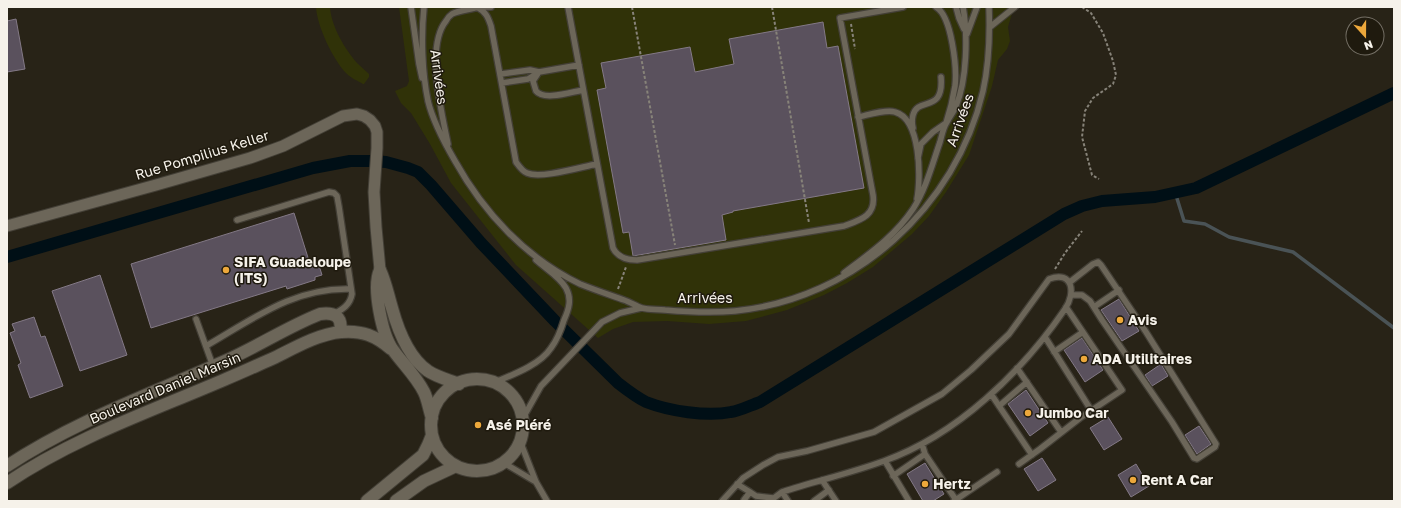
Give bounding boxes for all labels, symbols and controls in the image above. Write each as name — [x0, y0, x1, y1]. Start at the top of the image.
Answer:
north arrow — [1345, 16, 1385, 56]
text: N — [1363, 38, 1375, 53]
street label: Arrivées — [427, 48, 452, 105]
street label: Arrivées — [942, 91, 977, 149]
street label: Rue Pompilius Keller — [133, 126, 271, 183]
place label: SIFA Guadeloupe (ITS) — [234, 253, 351, 286]
marker: SIFA Guadeloupe (ITS) — [221, 265, 231, 275]
street label: Arrivées — [677, 289, 733, 306]
place label: Avis — [1128, 311, 1157, 328]
marker: Avis — [1115, 315, 1125, 325]
street label: Boulevard Daniel Marsin — [87, 348, 243, 427]
place label: ADA Utilitaires — [1092, 350, 1192, 367]
marker: ADA Utilitaires — [1079, 354, 1089, 364]
place label: Jumbo Car — [1036, 404, 1109, 421]
marker: Jumbo Car — [1023, 408, 1033, 418]
place label: Asé Pléré — [486, 416, 551, 433]
marker: Asé Pléré — [473, 420, 483, 430]
place label: Rent A Car — [1141, 471, 1214, 488]
place label: Hertz — [933, 475, 971, 492]
marker: Rent A Car — [1128, 475, 1138, 485]
marker: Hertz — [920, 479, 930, 489]

